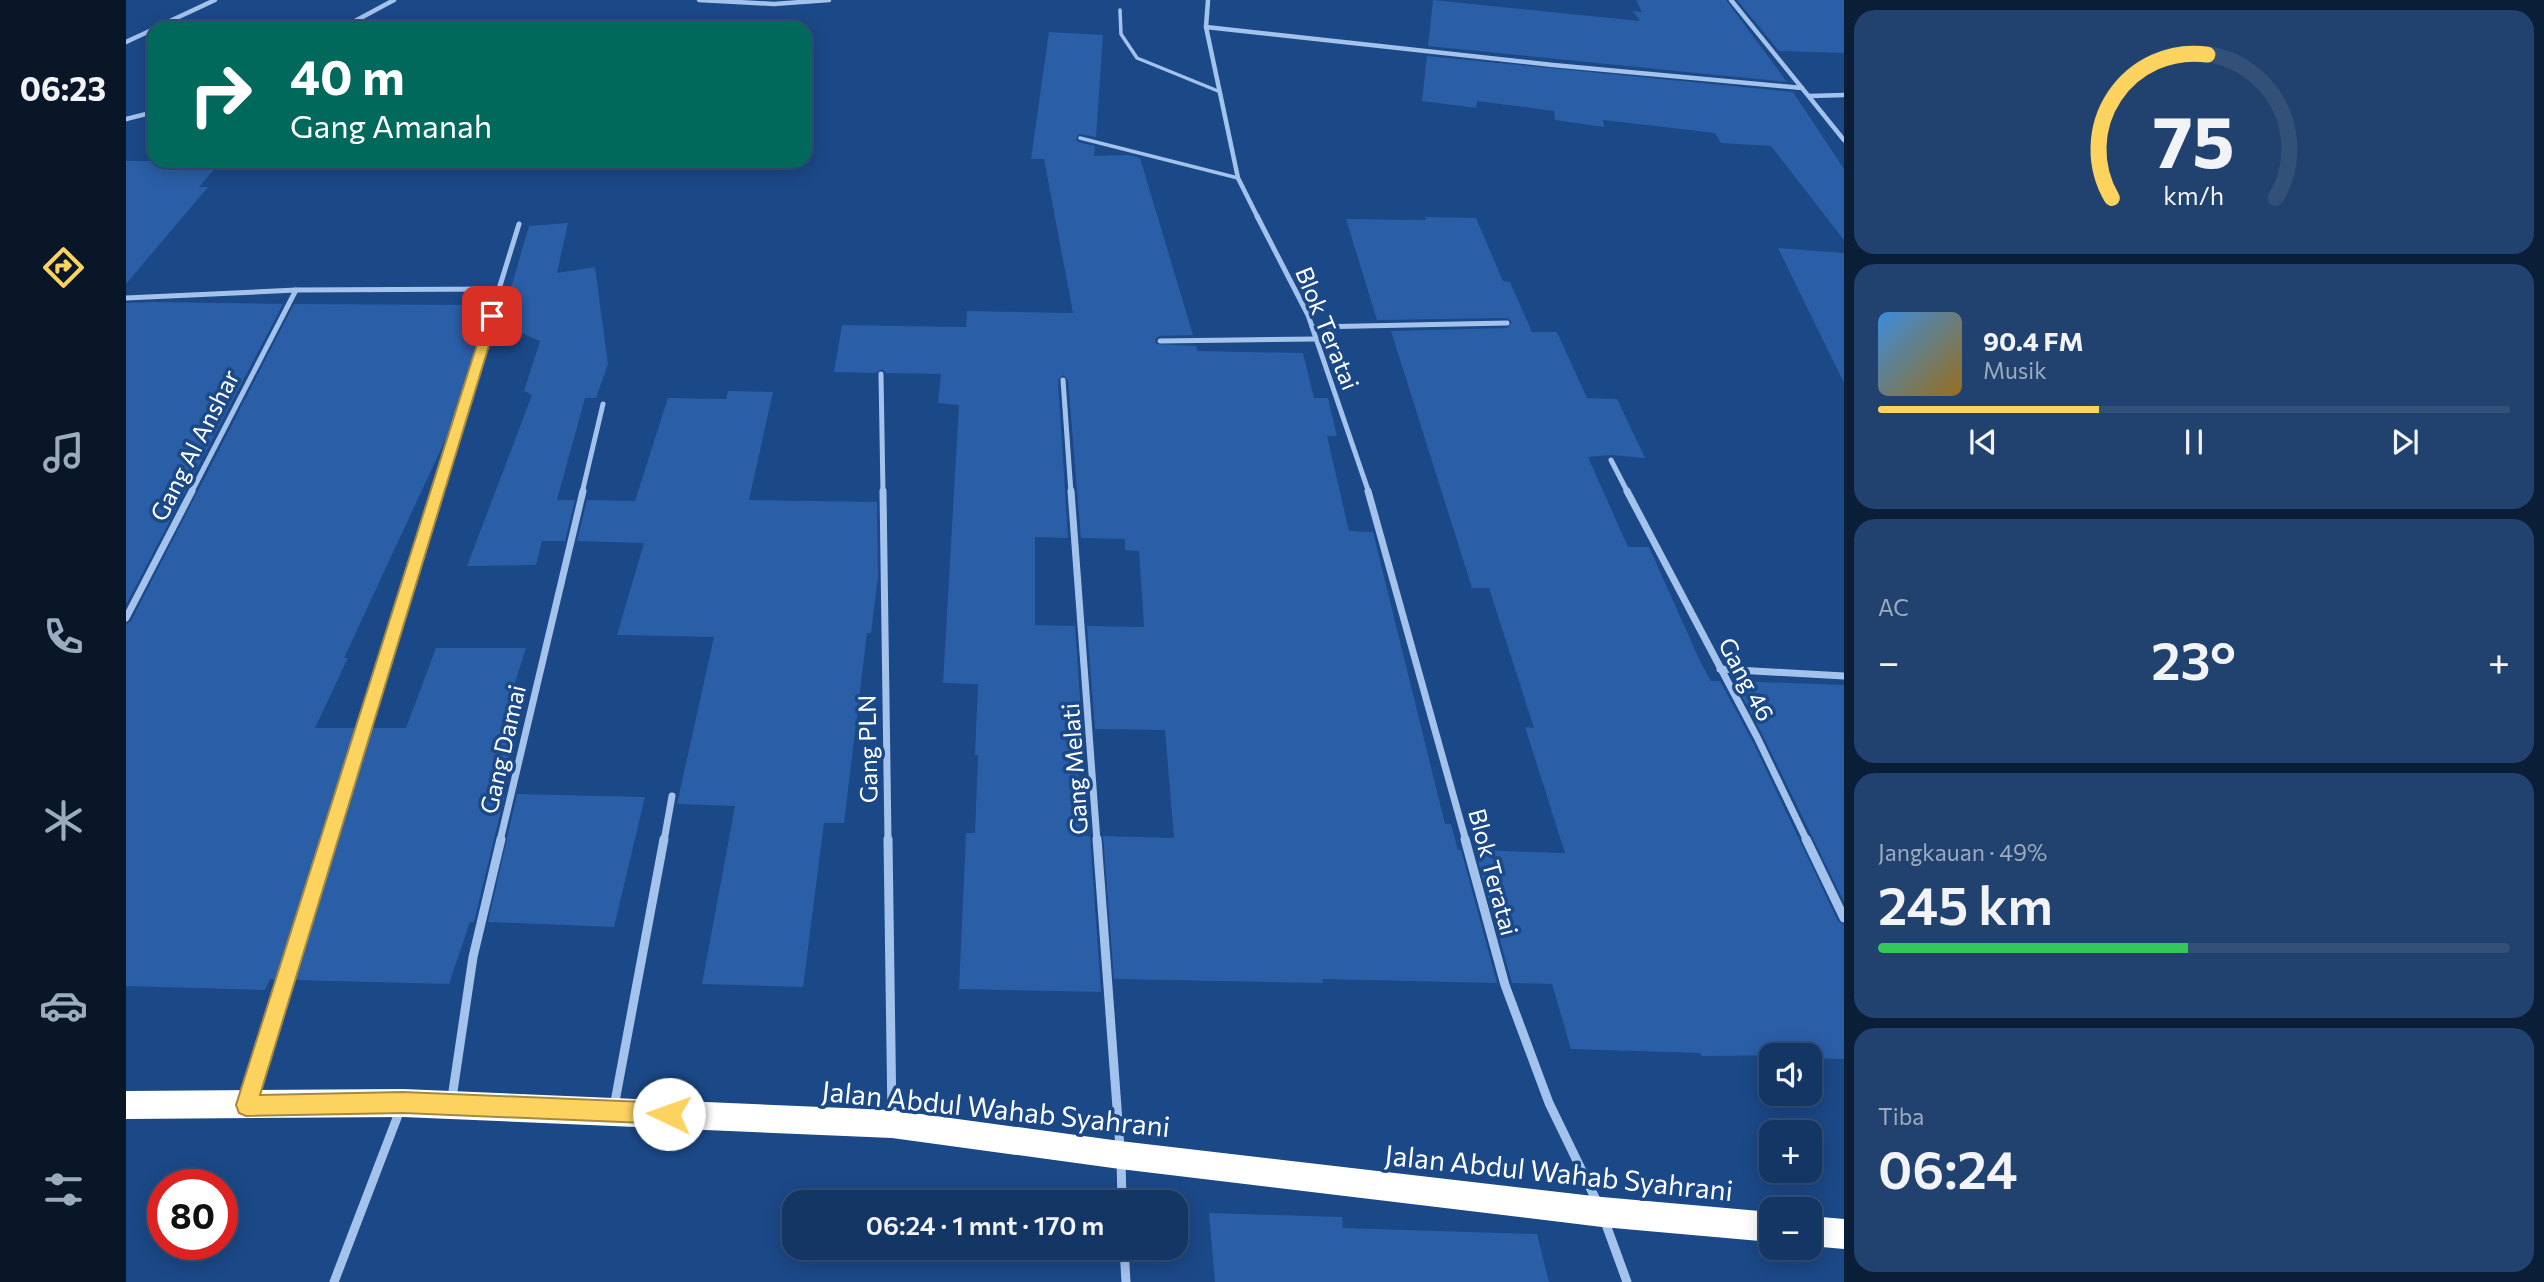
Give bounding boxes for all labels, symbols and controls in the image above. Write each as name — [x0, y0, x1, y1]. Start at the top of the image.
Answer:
text: 40 m — [290, 45, 405, 105]
icon: right — [175, 49, 266, 140]
text: 06:23 — [20, 68, 106, 108]
text: 75 — [2153, 95, 2235, 184]
text: Gang Amanah — [290, 105, 492, 145]
text: km/h — [2164, 180, 2224, 210]
icon: directions — [39, 243, 88, 292]
street label: Blok Teratai — [1290, 262, 1366, 394]
pin — [462, 286, 522, 346]
icon: arrive — [473, 297, 511, 335]
text: 90.4 FM — [1983, 325, 2084, 356]
text: Musik — [1983, 356, 2047, 384]
street label: Gang Al Anshar — [143, 364, 245, 525]
icon: previous — [1964, 423, 2002, 461]
icon: pause — [2175, 423, 2213, 461]
icon: next — [2386, 423, 2424, 461]
icon: music — [39, 428, 88, 477]
text: AC — [1878, 593, 1909, 621]
icon: phone — [39, 612, 88, 661]
text: 23° — [2151, 627, 2236, 691]
street label: Gang 46 — [1713, 632, 1781, 726]
text: − — [1878, 637, 1900, 684]
text: + — [2488, 637, 2510, 684]
street label: Gang Damai — [473, 682, 531, 816]
street label: Gang PLN — [852, 695, 882, 803]
street label: Gang Melati — [1055, 702, 1093, 836]
icon: climate — [39, 796, 88, 845]
street label: Blok Teratai — [1463, 805, 1525, 939]
text: Jangkauan · 49% — [1878, 838, 2047, 866]
text: 245 km — [1878, 872, 2053, 936]
icon: car — [39, 981, 88, 1030]
map controls — [1759, 1043, 1822, 1260]
button: sound — [1759, 1043, 1822, 1106]
street label: Jalan Abdul Wahab Syahrani — [820, 1073, 1172, 1143]
position arrow — [632, 1077, 706, 1151]
text: Tiba — [1878, 1102, 1924, 1130]
button: + — [1759, 1120, 1822, 1183]
text: 06:24 — [1878, 1136, 2018, 1200]
street label: Jalan Abdul Wahab Syahrani — [1383, 1137, 1735, 1207]
icon: filters — [39, 1165, 88, 1214]
speed limit sign: 80 — [147, 1169, 238, 1260]
button: − — [1759, 1197, 1822, 1260]
text: 06:24 · 1 mnt · 170 m — [866, 1209, 1104, 1240]

